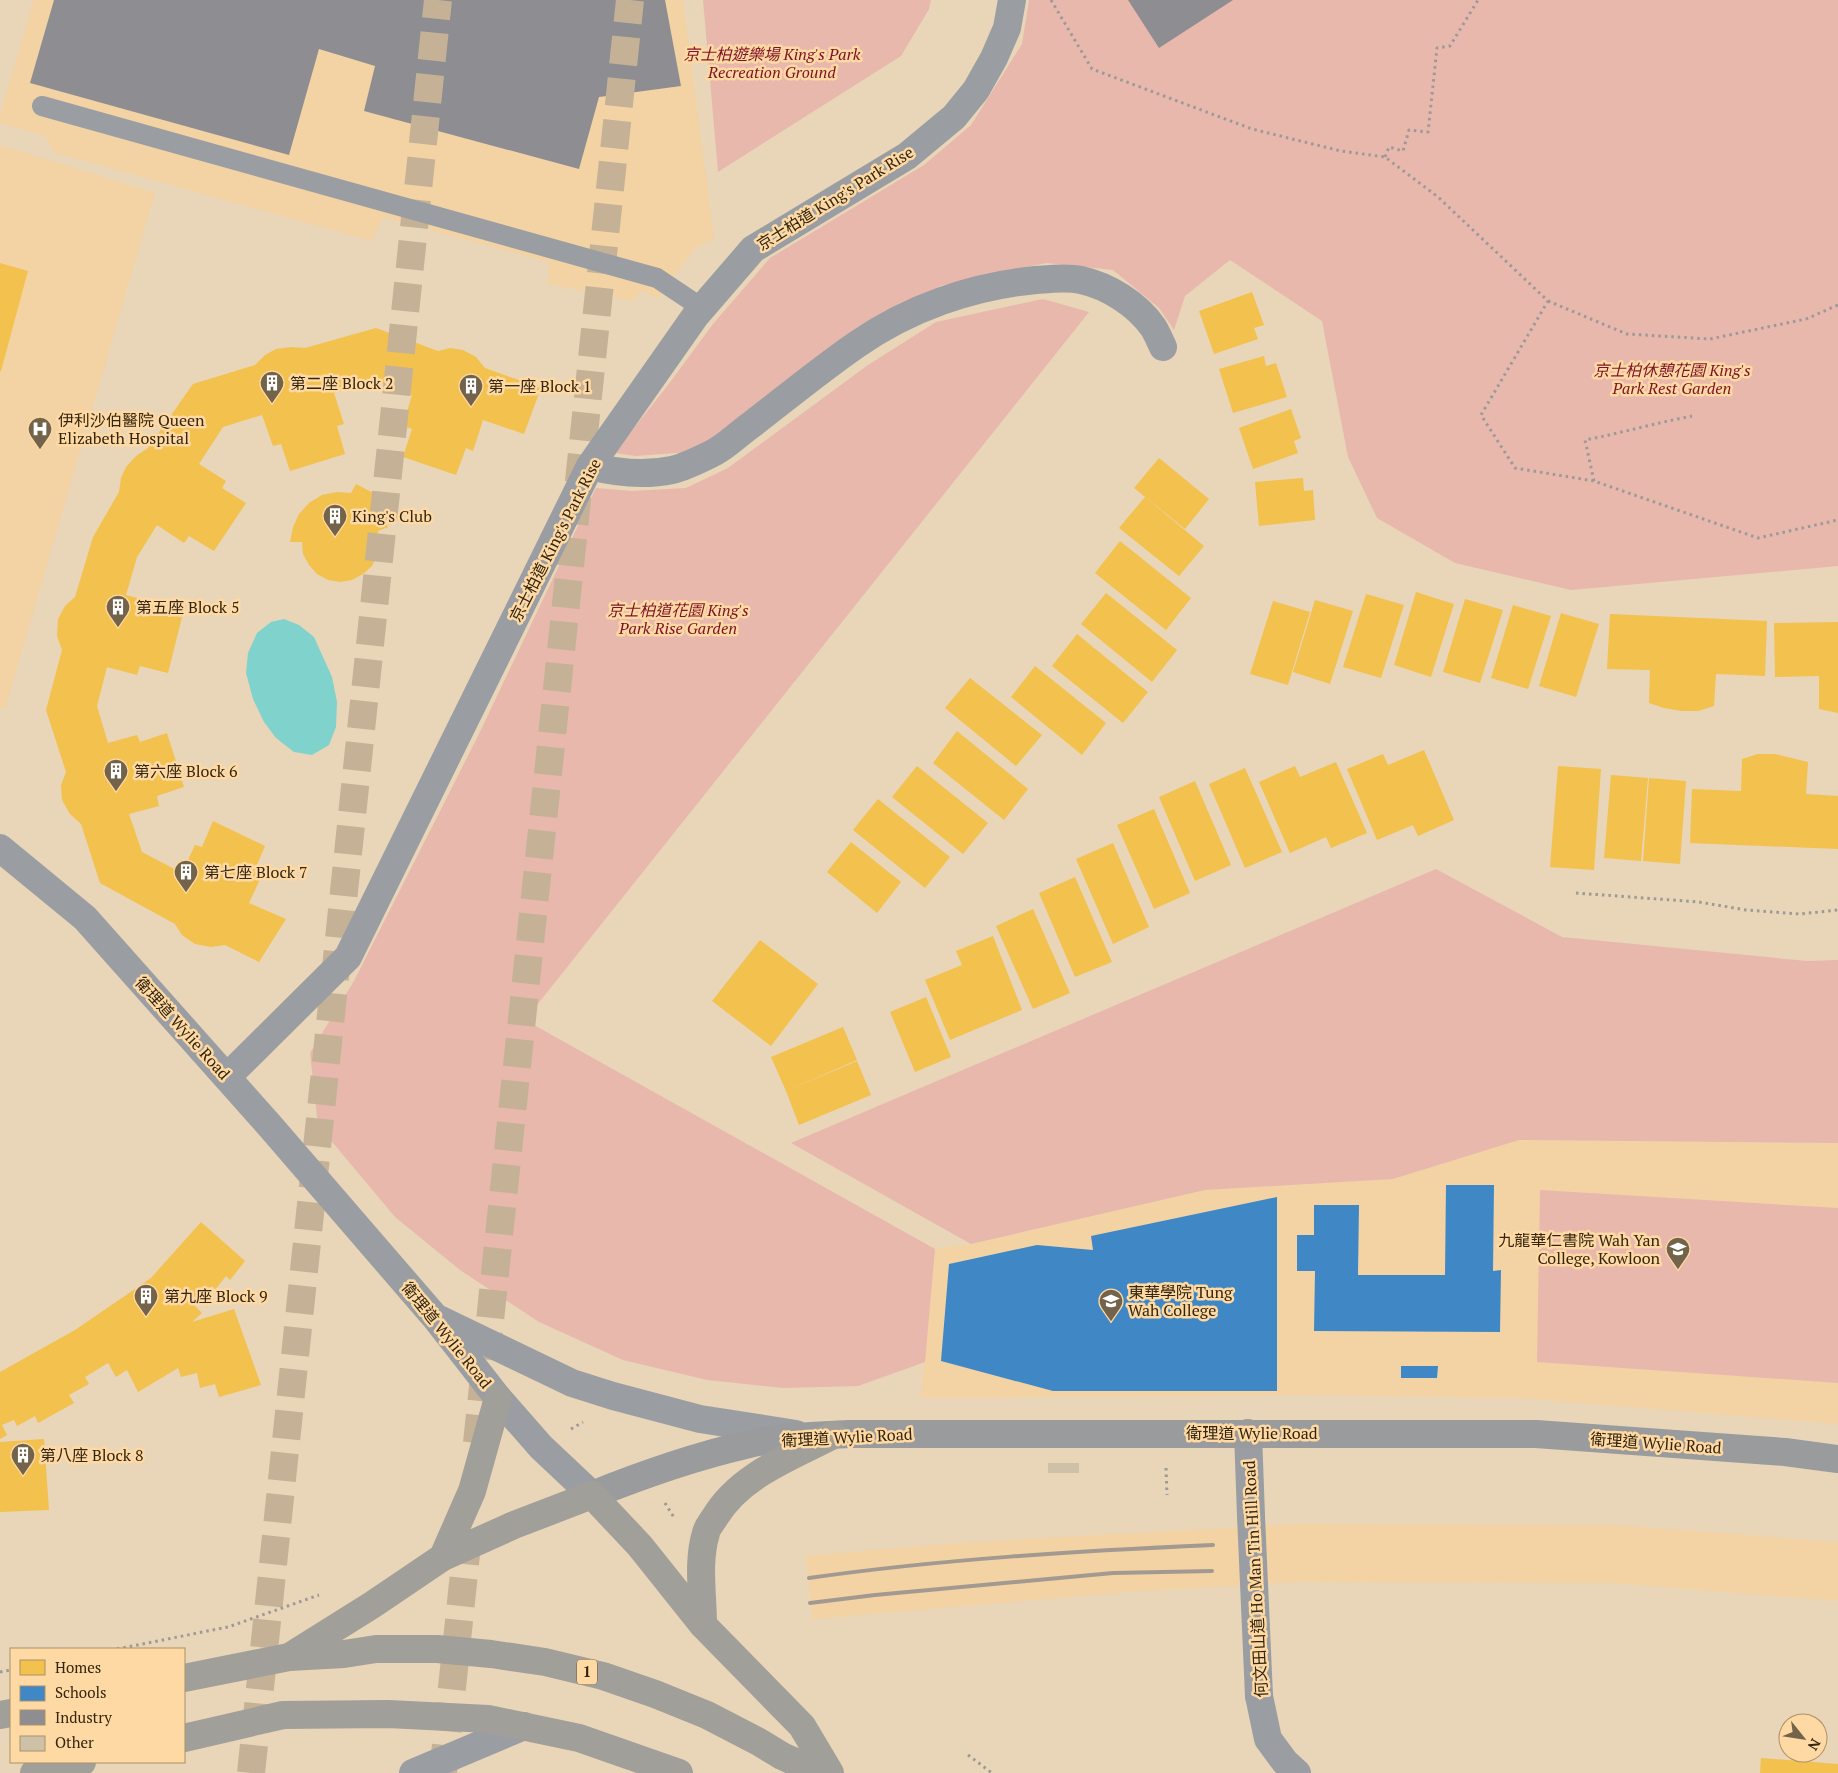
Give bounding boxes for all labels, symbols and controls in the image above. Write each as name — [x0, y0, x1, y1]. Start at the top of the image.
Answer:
park label: 京士柏遊樂場 King's Park Recreation Ground — [684, 43, 861, 83]
street label: 京士柏道 King's Park Rise — [753, 141, 917, 255]
park label: 京士柏休憩花園 King's Park Rest Garden — [1593, 359, 1751, 399]
building icon: 第二座 Block 2 — [259, 370, 285, 404]
place label: 第二座 Block 2 — [290, 372, 394, 394]
building icon: 第一座 Block 1 — [458, 373, 484, 407]
place label: 第一座 Block 1 — [488, 375, 592, 397]
place label: 伊利沙伯醫院 Queen Elizabeth Hospital — [58, 409, 205, 449]
hospital icon: 伊利沙伯醫院 Queen Elizabeth Hospital — [27, 416, 53, 450]
street label: 京士柏道 King's Park Rise — [504, 454, 606, 626]
building icon: King's Club — [322, 503, 348, 537]
place label: King's Club — [352, 505, 432, 527]
building icon: 第五座 Block 5 — [105, 594, 131, 628]
place label: 第五座 Block 5 — [136, 596, 240, 618]
park label: 京士柏道花園 King's Park Rise Garden — [607, 599, 749, 639]
building icon: 第六座 Block 6 — [103, 758, 129, 792]
place label: 第六座 Block 6 — [134, 760, 238, 782]
building icon: 第七座 Block 7 — [173, 859, 199, 893]
place label: 第七座 Block 7 — [204, 861, 308, 883]
street label: 衛理道 Wylie Road — [131, 972, 235, 1084]
place label: 九龍華仁書院 Wah Yan College, Kowloon — [1498, 1229, 1660, 1269]
school or university icon: 九龍華仁書院 Wah Yan College, Kowloon — [1665, 1236, 1691, 1270]
street label: 衛理道 Wylie Road — [397, 1277, 497, 1393]
place label: 東華學院 Tung Wah College — [1128, 1281, 1233, 1321]
building icon: 第九座 Block 9 — [133, 1283, 159, 1317]
place label: 第九座 Block 9 — [164, 1285, 268, 1307]
school or university icon: 東華學院 Tung Wah College — [1098, 1288, 1124, 1322]
street label: 衛理道 Wylie Road — [1186, 1422, 1318, 1444]
street label: 衛理道 Wylie Road — [781, 1423, 913, 1451]
street label: 衛理道 Wylie Road — [1590, 1427, 1722, 1459]
building icon: 第八座 Block 8 — [10, 1442, 36, 1476]
place label: 第八座 Block 8 — [40, 1444, 144, 1466]
street label: 何文田山道 Ho Man Tin Hill Road — [1238, 1460, 1272, 1698]
legend — [10, 1648, 185, 1763]
text: Homes — [55, 1657, 101, 1677]
road number: 1 — [577, 1660, 597, 1684]
text: Schools — [55, 1682, 106, 1702]
text: Industry — [55, 1707, 112, 1727]
north arrow — [1778, 1713, 1828, 1763]
text: Other — [55, 1732, 94, 1752]
text: N — [1804, 1735, 1826, 1754]

